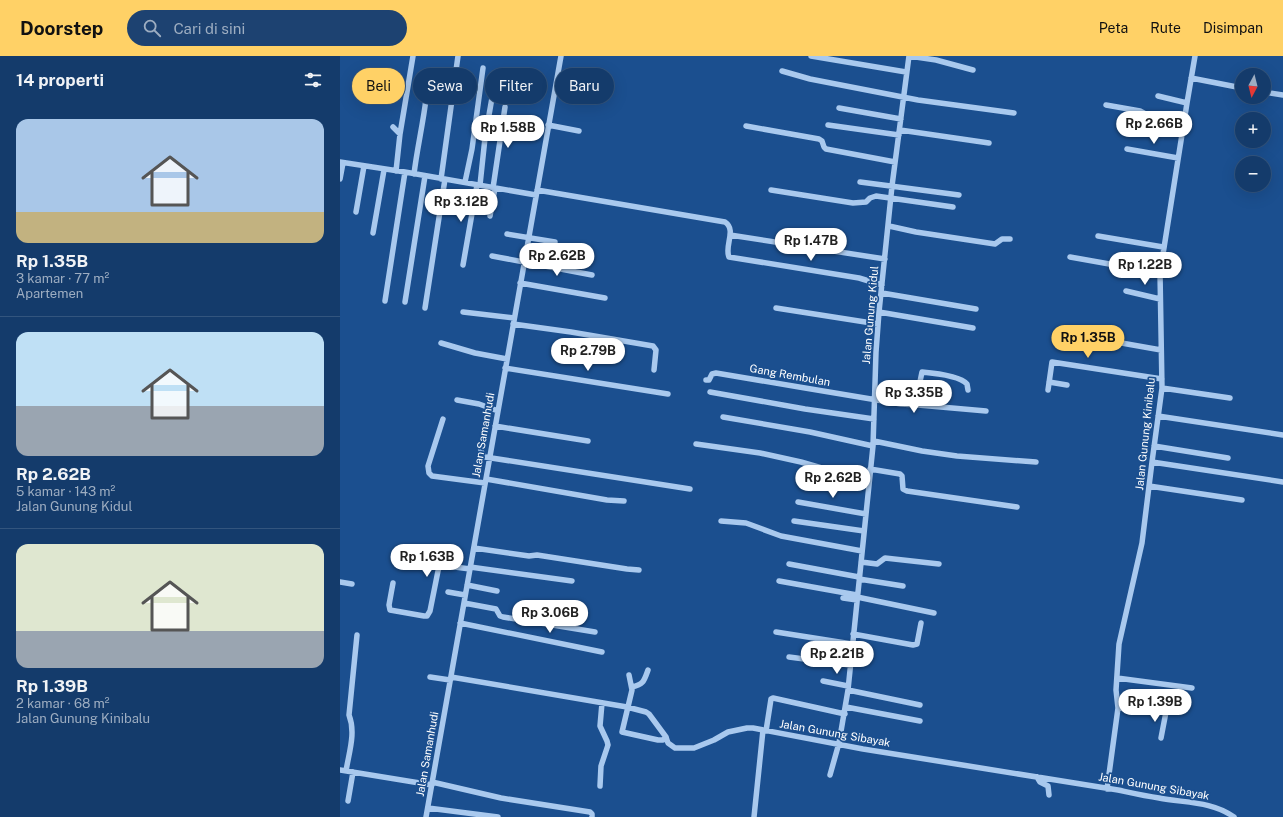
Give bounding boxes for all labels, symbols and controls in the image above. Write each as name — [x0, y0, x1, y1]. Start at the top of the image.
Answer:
search box — [127, 10, 407, 46]
text: Doorstep — [20, 17, 103, 39]
icon: search — [141, 17, 163, 39]
text: Cari di sini — [173, 20, 245, 37]
text: Peta — [1099, 20, 1128, 36]
text: Rute — [1150, 20, 1181, 36]
text: Disimpan — [1203, 20, 1263, 36]
chip: Beli — [352, 68, 405, 104]
chip: Sewa — [413, 68, 477, 104]
chip: Filter — [485, 68, 547, 104]
chip: Baru — [555, 68, 614, 104]
north arrow — [1235, 68, 1271, 104]
map controls — [1235, 68, 1271, 192]
icon: filters — [302, 69, 324, 91]
text: 14 properti — [16, 70, 104, 90]
pin: Rp 2.66B — [1113, 111, 1195, 145]
button: + — [1235, 112, 1271, 148]
pin: Rp 1.58B — [467, 115, 549, 149]
text: Rp 2.66B — [1125, 116, 1183, 131]
text: Rp 1.58B — [480, 120, 536, 135]
icon: home — [134, 145, 206, 217]
button: − — [1235, 156, 1271, 192]
pin: Rp 3.12B — [420, 189, 502, 223]
text: Rp 3.12B — [434, 194, 488, 209]
pin: Rp 1.47B — [770, 228, 852, 262]
text: Rp 1.47B — [784, 233, 838, 248]
pin: Rp 2.62B — [516, 243, 598, 277]
text: Rp 2.62B — [528, 248, 586, 263]
text: Rp 1.35B — [16, 251, 88, 271]
pin: Rp 1.22B — [1104, 252, 1186, 286]
text: Rp 1.22B — [1118, 257, 1172, 272]
street label: Jalan Gunung Kidul — [860, 265, 880, 365]
text: 3 kamar · 77 m² — [16, 271, 109, 286]
text: Apartemen — [16, 286, 83, 301]
pin: Rp 1.35B — [1047, 325, 1129, 359]
text: Rp 1.35B — [1060, 330, 1116, 345]
pin: Rp 2.79B — [547, 338, 629, 372]
text: Rp 2.79B — [560, 343, 616, 358]
icon: home — [134, 358, 206, 430]
street label: Gang Rembulan — [749, 362, 831, 388]
street label: Jalan Gunung Kinibalu — [1133, 377, 1157, 491]
pin: Rp 3.35B — [873, 380, 955, 414]
text: Rp 3.35B — [885, 385, 943, 400]
street label: Jalan Samanhudi — [470, 392, 496, 478]
text: Rp 2.62B — [16, 464, 91, 484]
pin: Rp 2.62B — [792, 465, 874, 499]
text: Rp 2.62B — [804, 470, 862, 485]
text: 5 kamar · 143 m² — [16, 484, 115, 499]
text: Jalan Gunung Kidul — [16, 499, 132, 514]
pin: Rp 1.63B — [386, 544, 468, 578]
text: Rp 1.63B — [400, 549, 454, 564]
icon: home — [134, 570, 206, 642]
pin: Rp 3.06B — [509, 600, 591, 634]
text: Rp 3.06B — [521, 605, 579, 620]
pin: Rp 2.21B — [796, 641, 878, 675]
text: Rp 2.21B — [810, 646, 864, 661]
text: Rp 1.39B — [16, 676, 88, 696]
pin: Rp 1.39B — [1114, 689, 1196, 723]
text: Rp 1.39B — [1128, 694, 1182, 709]
text: 2 kamar · 68 m² — [16, 696, 110, 711]
text: Jalan Gunung Kinibalu — [16, 711, 150, 726]
street label: Jalan Samanhudi — [414, 711, 440, 797]
street label: Jalan Gunung Sibayak — [779, 717, 891, 749]
street label: Jalan Gunung Sibayak — [1098, 770, 1210, 802]

